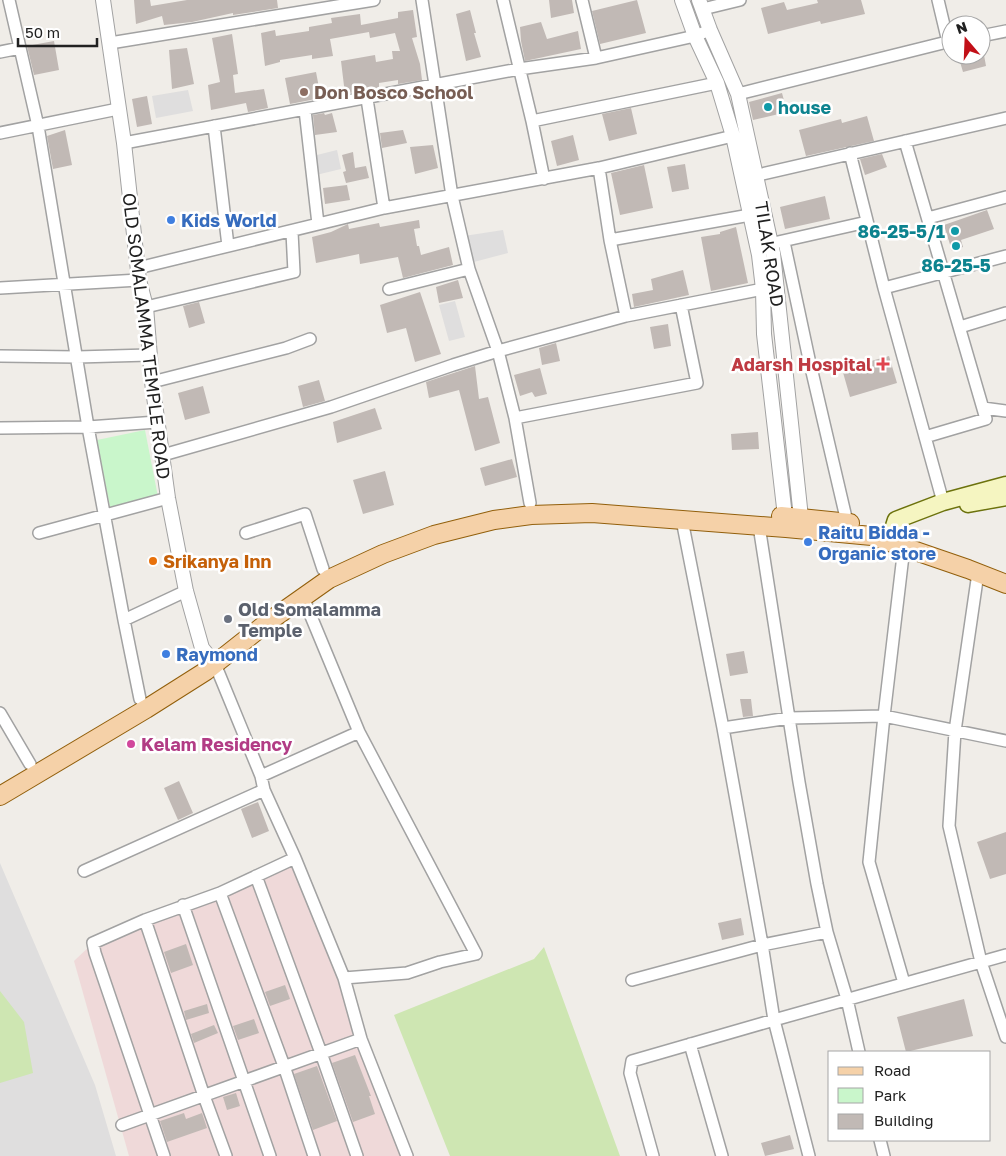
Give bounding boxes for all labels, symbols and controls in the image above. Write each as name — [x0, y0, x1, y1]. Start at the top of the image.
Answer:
scale bar — [18, 15, 96, 47]
north arrow — [941, 15, 991, 65]
text: N — [954, 17, 969, 37]
text: 50 m — [25, 23, 60, 41]
place label: Don Bosco School — [314, 81, 473, 103]
marker: Don Bosco School — [298, 86, 310, 98]
place label: house — [778, 96, 831, 118]
marker: house — [762, 101, 774, 113]
street label: OLD SOMALAMMA TEMPLE ROAD — [119, 192, 175, 480]
street label: TILAK ROAD — [751, 200, 789, 308]
place label: Kids World — [181, 209, 277, 231]
marker: Kids World — [165, 214, 177, 226]
place label: 86-25-5/1 — [858, 220, 945, 242]
marker: 86-25-5/1 — [949, 225, 961, 237]
marker: 86-25-5 — [950, 240, 962, 252]
place label: 86-25-5 — [921, 254, 991, 276]
place label: Adarsh Hospital — [731, 353, 872, 375]
marker: Adarsh Hospital — [876, 357, 890, 371]
place label: Raitu Bidda - Organic store — [818, 521, 937, 564]
marker: Raitu Bidda - Organic store — [802, 536, 814, 548]
place label: Srikanya Inn — [163, 550, 271, 572]
marker: Srikanya Inn — [147, 555, 159, 567]
place label: Old Somalamma Temple — [238, 598, 381, 641]
marker: Old Somalamma Temple — [222, 613, 234, 625]
place label: Raymond — [176, 643, 258, 665]
marker: Raymond — [160, 648, 172, 660]
place label: Kelam Residency — [141, 733, 293, 755]
marker: Kelam Residency — [125, 738, 137, 750]
legend — [828, 1051, 991, 1141]
text: Road — [874, 1061, 911, 1079]
text: Park — [874, 1086, 907, 1104]
text: Building — [874, 1111, 934, 1129]

